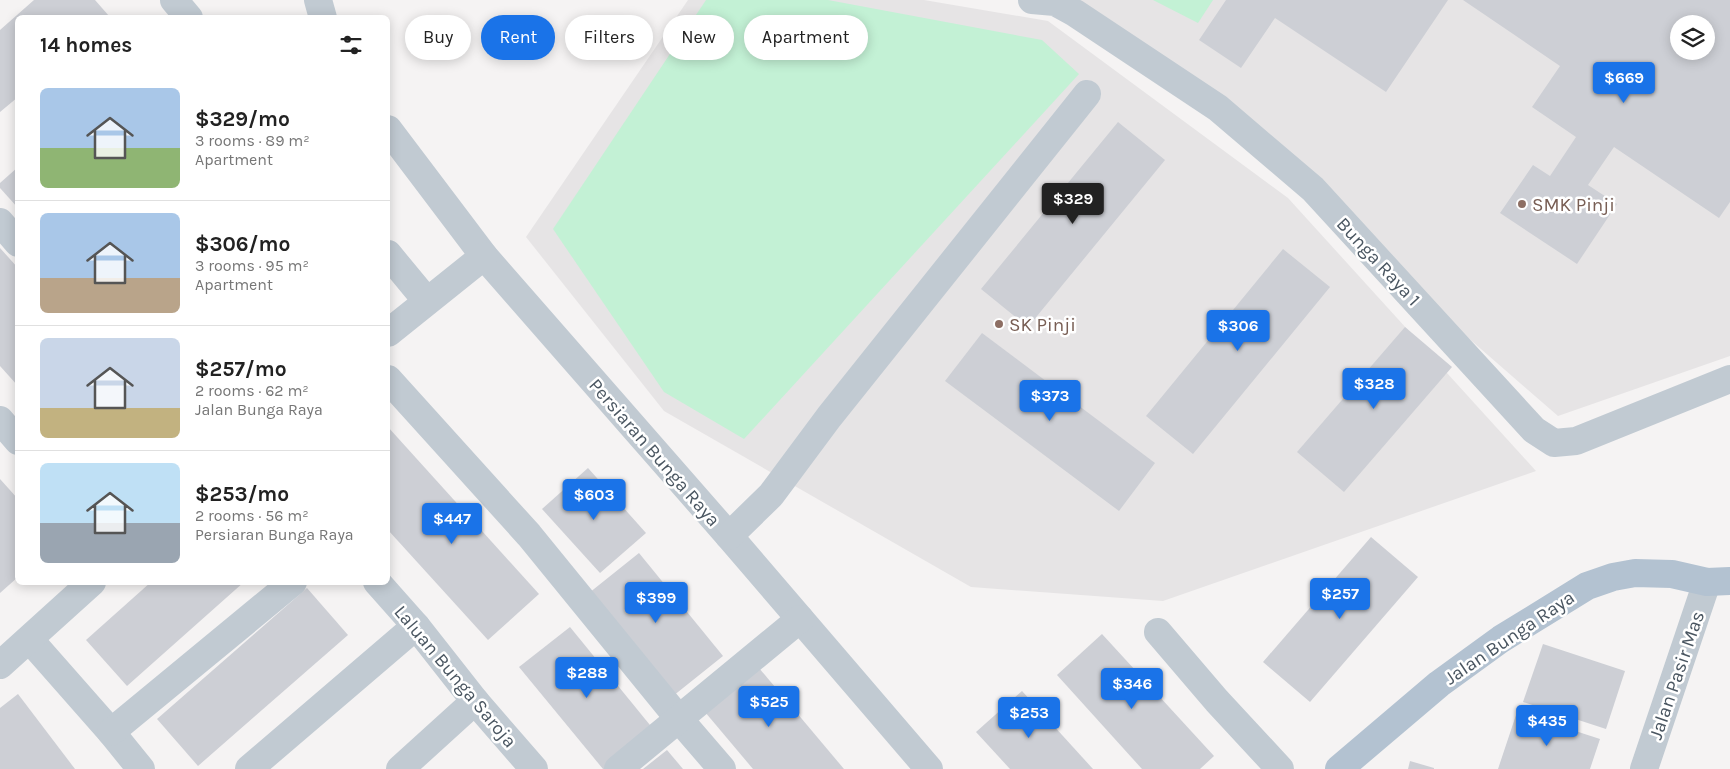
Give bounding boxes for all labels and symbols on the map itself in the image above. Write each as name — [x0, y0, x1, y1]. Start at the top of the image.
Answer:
pin: $669 — [1594, 62, 1654, 104]
pin: $329 — [1043, 182, 1103, 225]
place label: SMK Pinji — [1532, 194, 1615, 216]
marker: SMK Pinji — [1516, 198, 1528, 210]
street label: Bunga Raya 1 — [1332, 213, 1425, 310]
pin: $306 — [1208, 310, 1268, 352]
place label: SK Pinji — [1009, 314, 1076, 336]
marker: SK Pinji — [993, 318, 1005, 330]
pin: $328 — [1344, 368, 1404, 410]
street label: Persiaran Bunga Raya — [584, 374, 724, 531]
pin: $373 — [1020, 380, 1080, 422]
pin: $603 — [564, 478, 624, 521]
pin: $447 — [422, 502, 482, 545]
pin: $257 — [1310, 578, 1370, 620]
pin: $399 — [626, 582, 686, 624]
street label: Jalan Bunga Raya — [1440, 586, 1579, 689]
street label: Laluan Bunga Saroja — [389, 601, 521, 752]
street label: Jalan Pasir Mas — [1645, 608, 1709, 742]
pin: $288 — [557, 656, 617, 699]
pin: $346 — [1102, 668, 1162, 710]
pin: $525 — [739, 686, 799, 728]
pin: $253 — [999, 696, 1059, 739]
pin: $435 — [1517, 704, 1577, 747]

